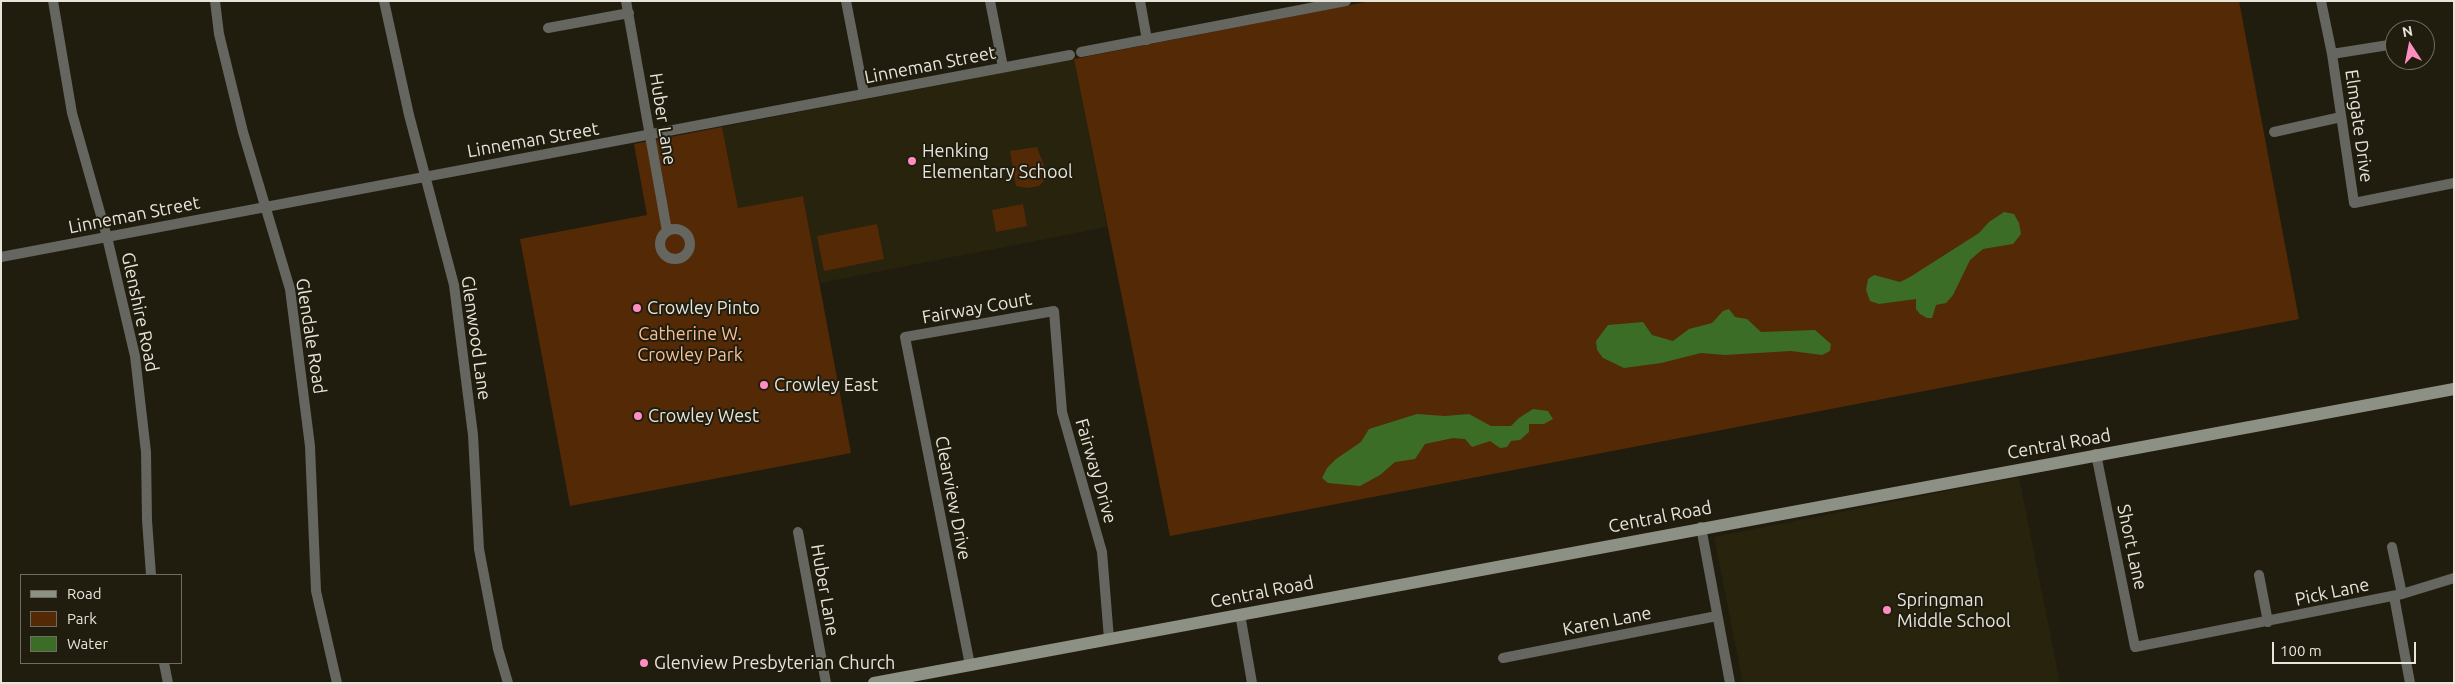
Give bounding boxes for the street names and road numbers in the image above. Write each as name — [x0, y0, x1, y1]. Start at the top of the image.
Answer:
street label: Linneman Street — [862, 42, 998, 88]
street label: Elmgate Drive — [2340, 68, 2378, 184]
street label: Huber Lane — [645, 71, 681, 167]
street label: Linneman Street — [465, 118, 601, 162]
street label: Linneman Street — [66, 192, 202, 238]
street label: Glenshire Road — [117, 250, 163, 374]
street label: Glenwood Lane — [457, 275, 495, 401]
street label: Glendale Road — [291, 277, 331, 395]
street label: Fairway Court — [920, 288, 1034, 328]
street label: Fairway Drive — [1071, 416, 1121, 526]
street label: Central Road — [2006, 424, 2112, 464]
street label: Clearview Drive — [930, 434, 976, 562]
street label: Central Road — [1607, 496, 1713, 538]
street label: Short Lane — [2112, 502, 2152, 592]
street label: Huber Lane — [806, 542, 844, 638]
street label: Central Road — [1209, 571, 1315, 613]
street label: Pick Lane — [2293, 574, 2371, 610]
street label: Karen Lane — [1561, 602, 1653, 640]

